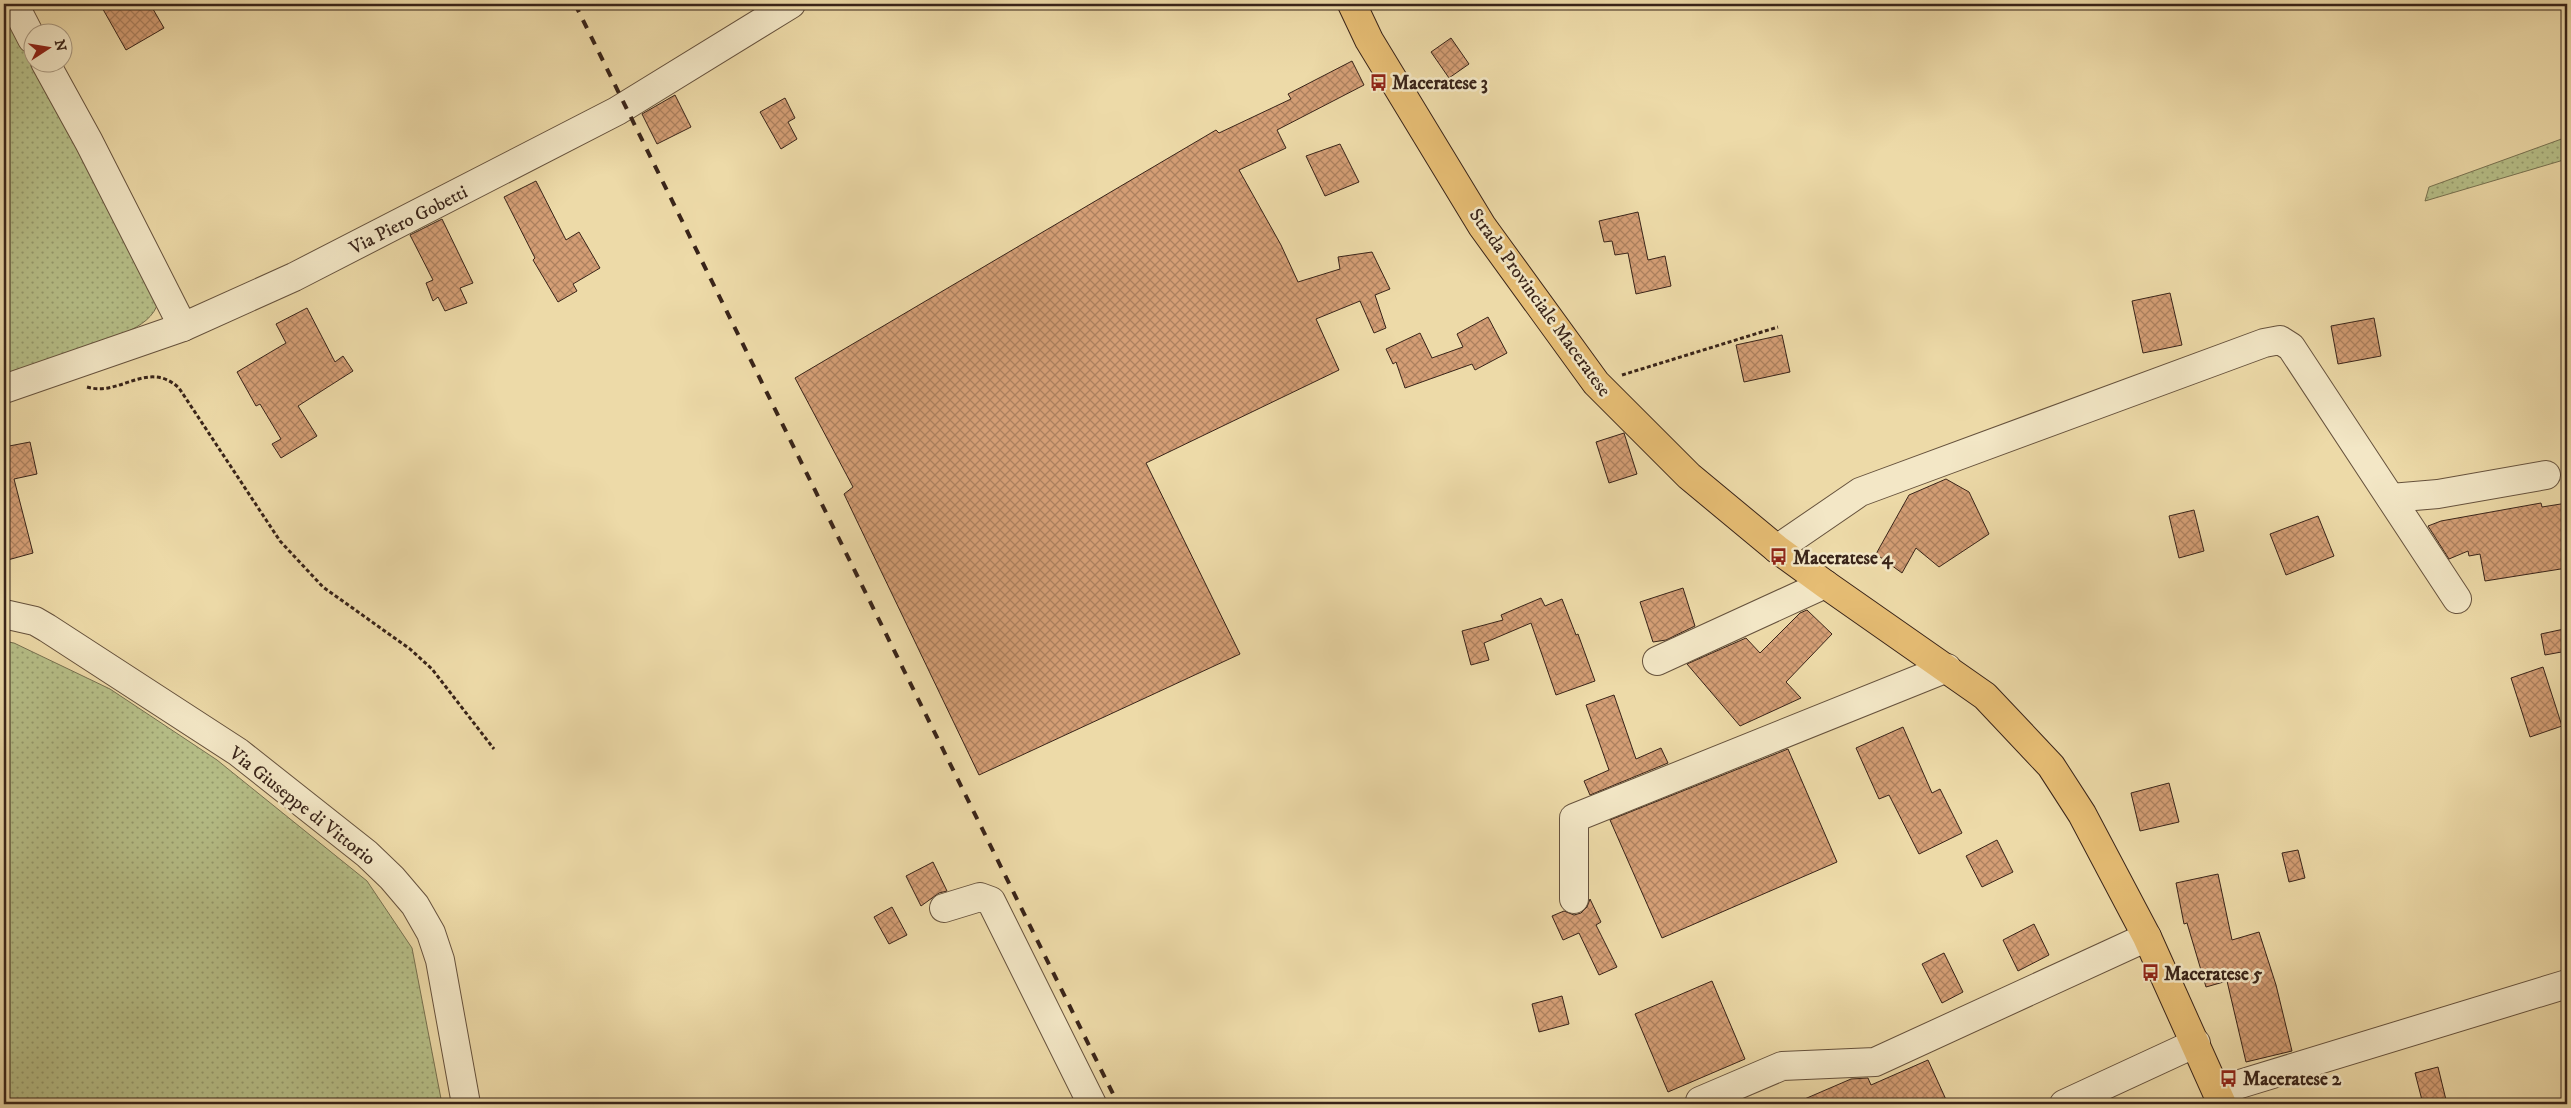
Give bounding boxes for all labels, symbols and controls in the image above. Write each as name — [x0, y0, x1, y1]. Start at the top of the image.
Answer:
north arrow — [22, 22, 72, 72]
text: N — [50, 38, 70, 53]
bus stop icon: Maceratese 3 — [1368, 72, 1388, 92]
place label: Maceratese 3 — [1392, 72, 1488, 95]
street label: Via Piero Gobetti — [345, 181, 472, 260]
street label: Strada Provinciale Maceratese — [1464, 204, 1616, 401]
bus stop icon: Maceratese 4 — [1769, 547, 1789, 567]
place label: Maceratese 4 — [1793, 547, 1894, 570]
street label: Via Giuseppe di Vittorio — [224, 741, 380, 870]
bus stop icon: Maceratese 5 — [2140, 963, 2160, 983]
place label: Maceratese 5 — [2164, 963, 2263, 986]
bus stop icon: Maceratese 2 — [2219, 1068, 2239, 1088]
place label: Maceratese 2 — [2243, 1068, 2342, 1091]

